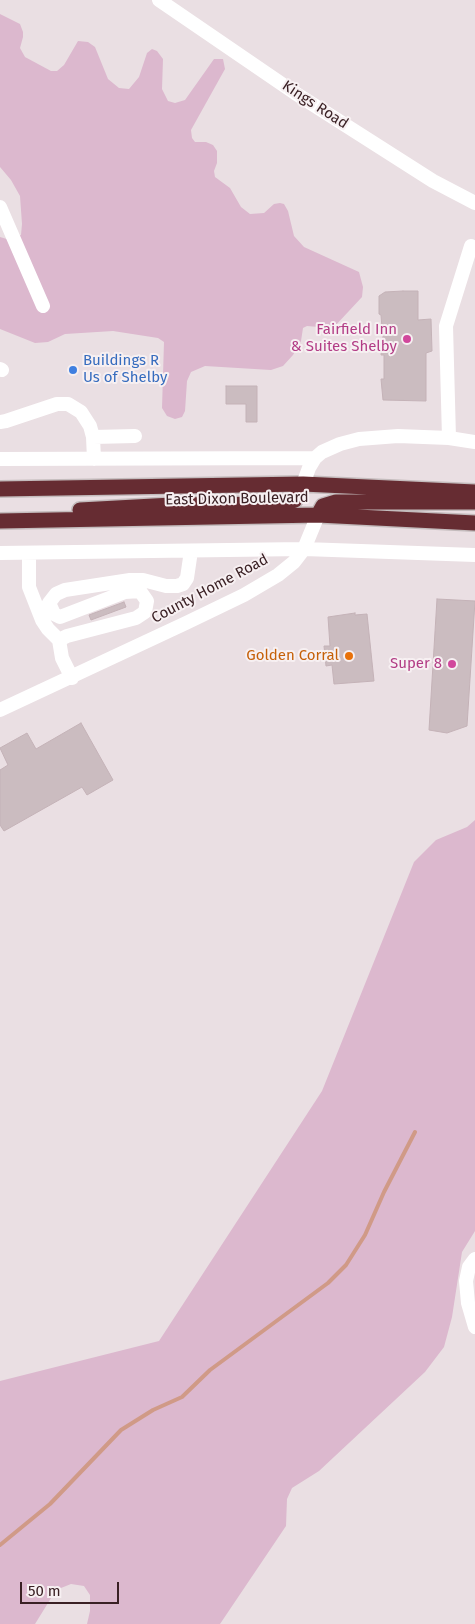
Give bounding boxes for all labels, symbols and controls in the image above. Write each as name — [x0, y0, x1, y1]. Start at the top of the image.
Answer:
street label: Kings Road — [279, 77, 351, 133]
place label: Fairfield Inn & Suites Shelby — [291, 321, 397, 356]
marker: Fairfield Inn & Suites Shelby — [401, 333, 413, 345]
place label: Buildings R Us of Shelby — [83, 352, 167, 387]
marker: Buildings R Us of Shelby — [67, 364, 79, 376]
street label: East Dixon Boulevard — [165, 489, 309, 509]
street label: County Home Road — [149, 551, 271, 627]
place label: Golden Corral — [246, 647, 339, 665]
marker: Golden Corral — [343, 650, 355, 662]
place label: Super 8 — [390, 655, 442, 673]
marker: Super 8 — [446, 658, 458, 670]
scale bar — [22, 1572, 121, 1604]
text: 50 m — [28, 1582, 61, 1600]

